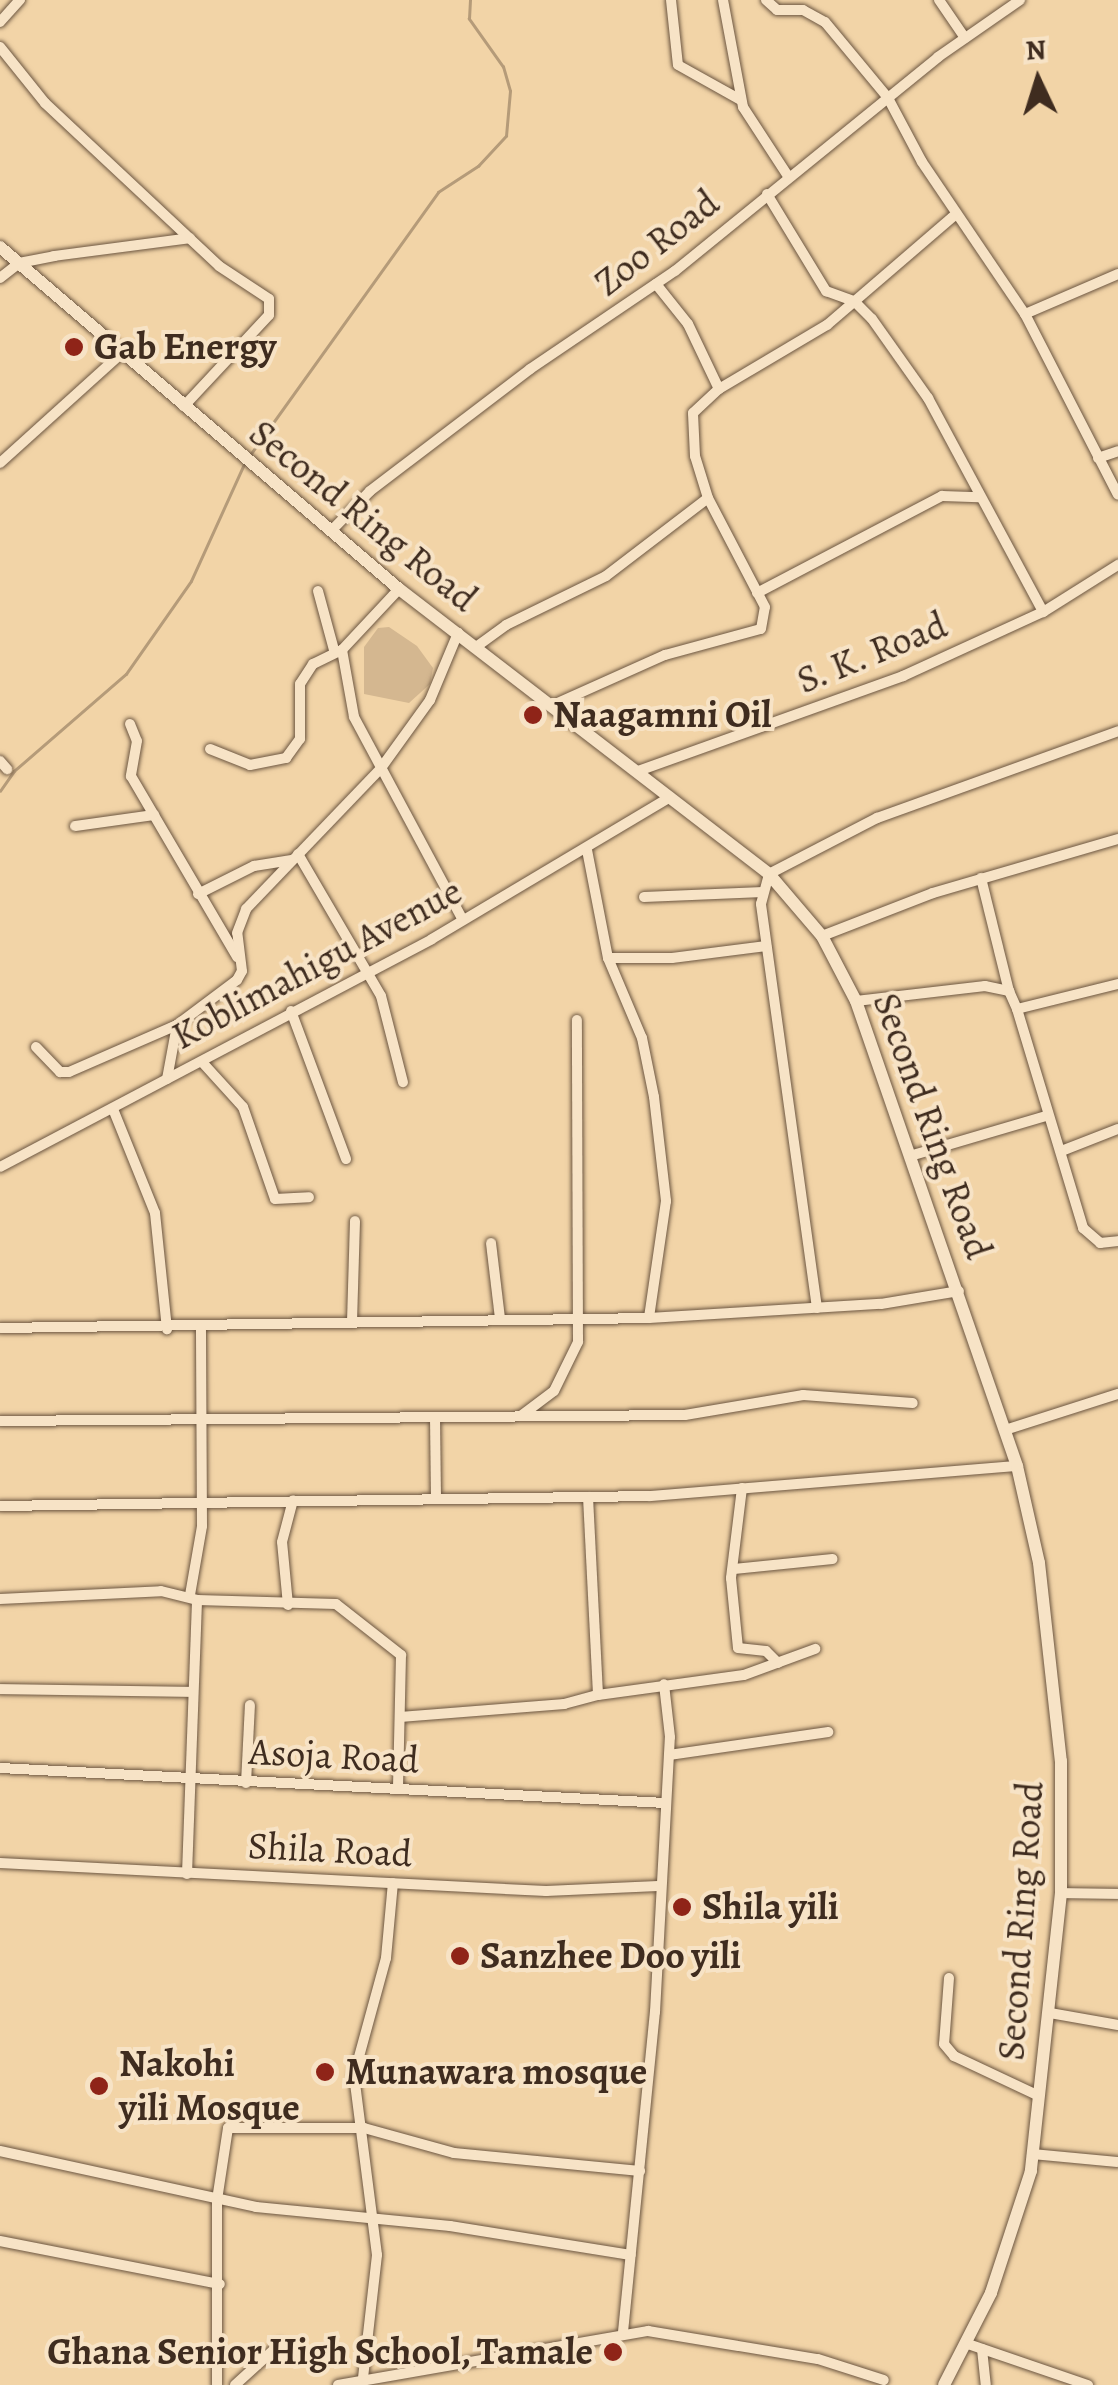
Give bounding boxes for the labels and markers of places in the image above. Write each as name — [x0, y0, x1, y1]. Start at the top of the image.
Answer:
place label: Gab Energy — [94, 324, 276, 370]
marker: Gab Energy — [63, 336, 85, 358]
place label: Naagamni Oil — [553, 692, 772, 738]
marker: Naagamni Oil — [522, 704, 544, 726]
place label: Shila yili — [702, 1884, 839, 1930]
marker: Shila yili — [671, 1896, 693, 1918]
place label: Sanzhee Doo yili — [480, 1933, 741, 1979]
marker: Sanzhee Doo yili — [449, 1945, 471, 1967]
place label: Nakohi yili Mosque — [119, 2041, 300, 2130]
place label: Munawara mosque — [345, 2049, 647, 2095]
marker: Munawara mosque — [314, 2061, 336, 2083]
marker: Nakohi yili Mosque — [88, 2075, 110, 2097]
place label: Ghana Senior High School, Tamale — [47, 2329, 593, 2375]
marker: Ghana Senior High School, Tamale — [602, 2341, 624, 2363]

